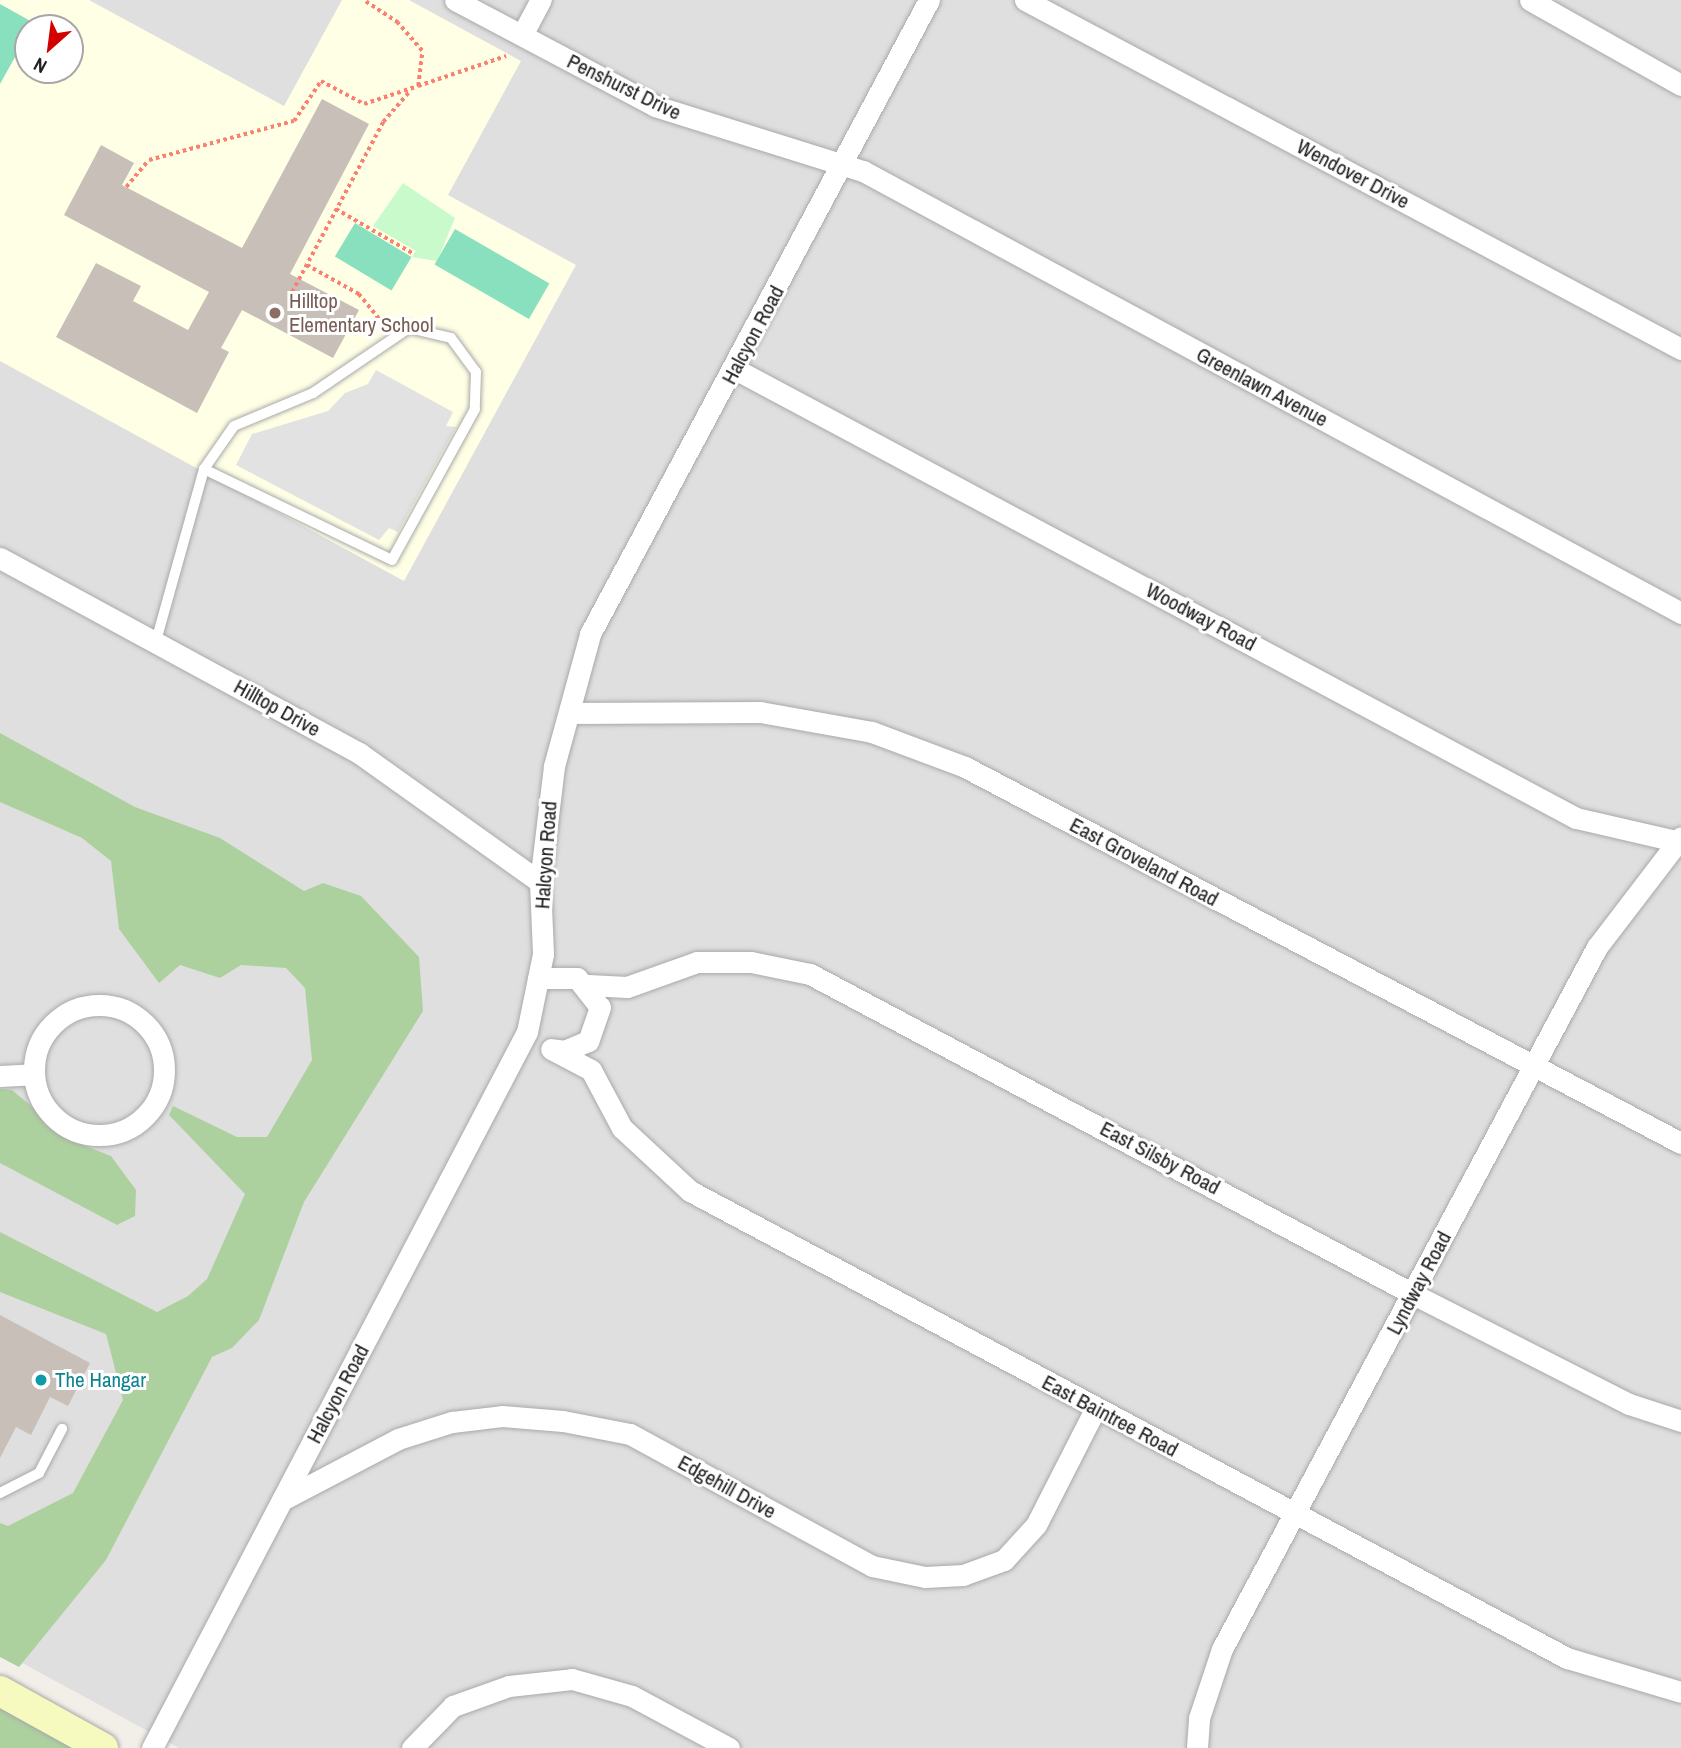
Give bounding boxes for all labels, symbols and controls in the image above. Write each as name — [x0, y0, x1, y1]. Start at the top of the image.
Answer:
north arrow — [14, 14, 84, 84]
street label: Penshurst Drive — [563, 49, 685, 125]
text: N — [29, 52, 51, 80]
street label: Wendover Drive — [1292, 134, 1414, 214]
street label: Halcyon Road — [716, 281, 790, 389]
place label: Hilltop Elementary School — [289, 288, 434, 338]
marker: Hilltop Elementary School — [267, 305, 283, 321]
street label: Greenlawn Avenue — [1192, 342, 1332, 432]
street label: Woodway Road — [1142, 577, 1260, 657]
street label: Hilltop Drive — [229, 674, 325, 742]
street label: Halcyon Road — [530, 800, 562, 910]
street label: East Groveland Road — [1065, 812, 1223, 912]
street label: East Silsby Road — [1096, 1116, 1224, 1200]
street label: Lyndway Road — [1381, 1227, 1457, 1339]
street label: Halcyon Road — [301, 1340, 375, 1448]
place label: The Hangar — [55, 1367, 146, 1393]
street label: East Baintree Road — [1038, 1370, 1182, 1462]
marker: The Hangar — [33, 1372, 49, 1388]
street label: Edgehill Drive — [674, 1450, 780, 1524]

